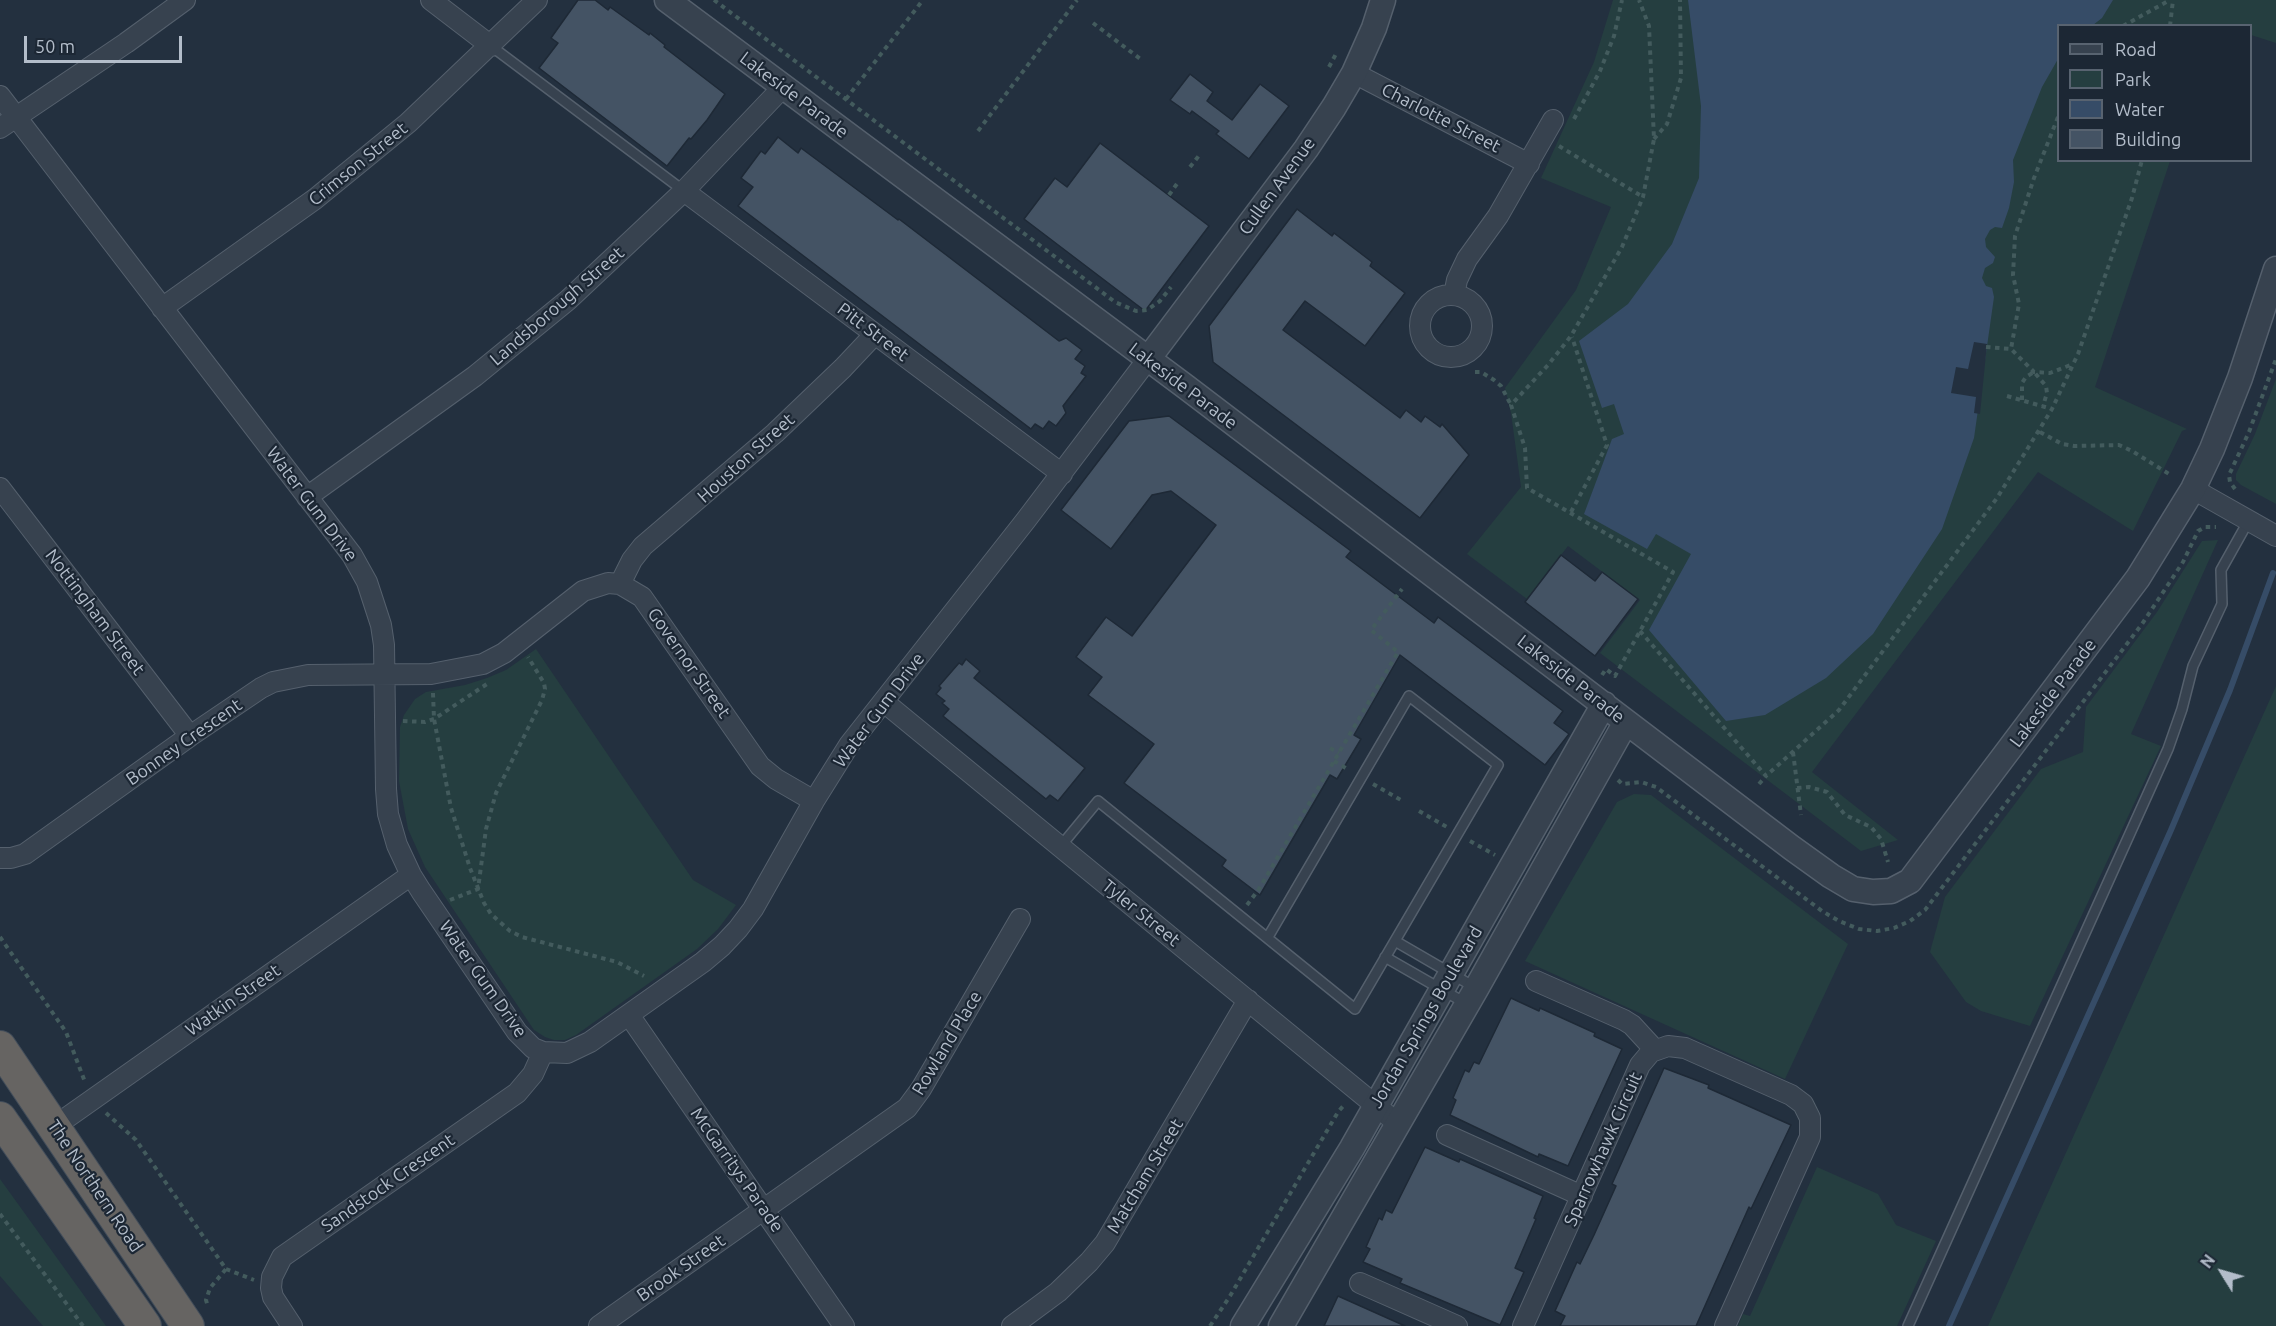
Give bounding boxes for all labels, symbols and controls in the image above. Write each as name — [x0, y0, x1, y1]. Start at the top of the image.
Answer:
scale bar — [27, 24, 184, 62]
legend — [2057, 24, 2252, 162]
text: 50 m — [35, 36, 75, 56]
text: Road — [2115, 39, 2157, 59]
street label: Lakeside Parade — [735, 47, 853, 143]
text: Park — [2115, 69, 2151, 89]
street label: Charlotte Street — [1378, 79, 1504, 157]
text: Water — [2115, 99, 2164, 119]
street label: Crimson Street — [304, 118, 412, 210]
text: Building — [2115, 129, 2181, 149]
street label: Cullen Avenue — [1234, 133, 1320, 239]
street label: Landsborough Street — [485, 242, 629, 370]
street label: Pitt Street — [833, 298, 913, 366]
street label: Lakeside Parade — [1124, 338, 1242, 434]
street label: Houston Street — [693, 409, 799, 507]
street label: Water Gum Drive — [262, 442, 362, 566]
street label: Nottingham Street — [41, 545, 149, 679]
street label: Governor Street — [643, 604, 735, 722]
street label: Lakeside Parade — [1513, 630, 1629, 728]
street label: Lakeside Parade — [2005, 634, 2101, 752]
street label: Water Gum Drive — [829, 648, 929, 772]
street label: Bonney Crescent — [122, 694, 246, 790]
street label: Tyler Street — [1098, 875, 1184, 951]
street label: Water Gum Drive — [435, 916, 531, 1042]
street label: Jordan Springs Boulevard — [1365, 922, 1487, 1112]
street label: Watkin Street — [181, 959, 285, 1041]
street label: Rowland Place — [907, 987, 987, 1099]
street label: Sparrowhawk Circuit — [1559, 1069, 1647, 1229]
street label: McGarritys Parade — [686, 1103, 788, 1237]
street label: Matcham Street — [1102, 1115, 1188, 1237]
street label: The Northern Road — [43, 1116, 147, 1256]
street label: Sandstock Crescent — [317, 1129, 459, 1237]
street label: Brook Street — [633, 1230, 729, 1306]
north arrow — [2192, 1242, 2252, 1302]
text: N — [2197, 1251, 2218, 1271]

